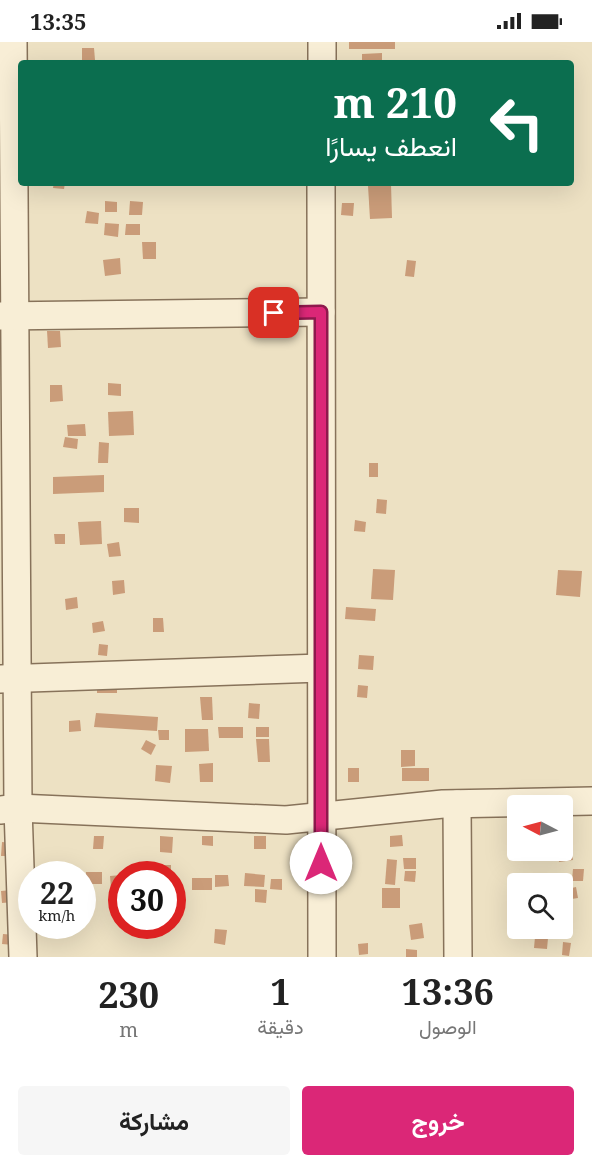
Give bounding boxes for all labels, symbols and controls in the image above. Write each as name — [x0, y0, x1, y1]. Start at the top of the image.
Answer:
text: 13:35 — [30, 6, 86, 36]
text: 210 m — [333, 73, 457, 130]
icon: left — [478, 84, 556, 162]
text: انعطف يسارًا — [325, 127, 457, 164]
pin — [248, 287, 299, 338]
icon: arrive — [257, 296, 290, 329]
north arrow — [507, 795, 573, 861]
map controls — [507, 795, 573, 939]
position arrow — [289, 831, 353, 895]
speed limit sign: 30 — [108, 861, 186, 939]
text: 22 — [40, 872, 74, 913]
button: search — [507, 873, 573, 939]
text: km/h — [39, 905, 75, 925]
text: 1 — [270, 967, 291, 1016]
text: 13:36 — [402, 967, 494, 1016]
text: 230 — [98, 970, 159, 1019]
text: دقيقة — [257, 1013, 304, 1040]
text: الوصول — [419, 1013, 477, 1040]
text: m — [119, 1016, 138, 1043]
button: مشاركة — [18, 1086, 290, 1155]
button: خروج — [302, 1086, 574, 1155]

